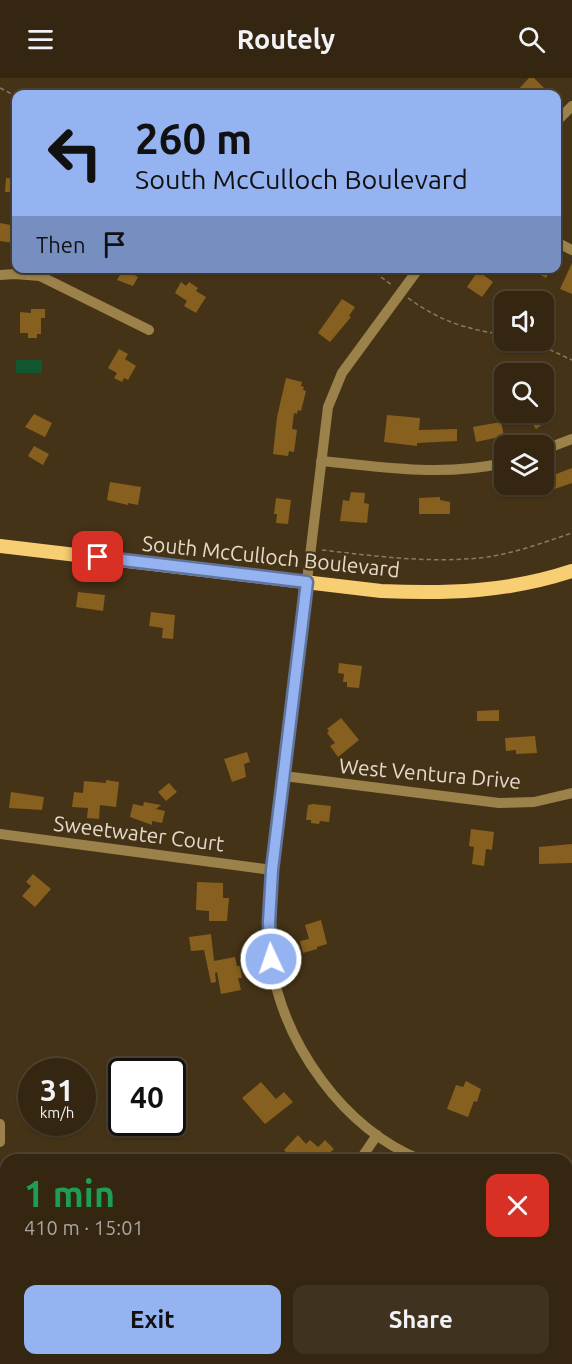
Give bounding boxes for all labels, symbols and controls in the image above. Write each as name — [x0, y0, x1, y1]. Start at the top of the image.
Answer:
icon: menu — [24, 23, 57, 56]
icon: search — [515, 23, 548, 56]
text: Routely — [237, 24, 335, 54]
icon: left — [36, 114, 114, 192]
text: 260 m — [135, 115, 252, 162]
text: South McCulloch Boulevard — [135, 164, 468, 194]
icon: arrive — [98, 228, 131, 261]
text: Then — [36, 232, 86, 257]
map controls — [494, 291, 554, 495]
button: sound — [494, 291, 554, 351]
button: search — [494, 363, 554, 423]
button: layers — [494, 435, 554, 495]
pin — [72, 531, 123, 582]
street label: South McCulloch Boulevard — [141, 531, 401, 581]
icon: arrive — [81, 540, 114, 573]
street label: West Ventura Drive — [338, 753, 522, 793]
street label: Sweetwater Court — [52, 811, 226, 855]
position arrow — [239, 927, 303, 991]
speed limit sign: 40 — [108, 1058, 186, 1136]
text: 31 — [40, 1073, 74, 1107]
text: km/h — [40, 1104, 74, 1121]
text: 1 min — [24, 1173, 115, 1214]
button: close — [486, 1174, 549, 1237]
text: 410 m · 15:01 — [24, 1216, 144, 1239]
button: Exit — [24, 1285, 281, 1354]
button: Share — [293, 1285, 549, 1354]

